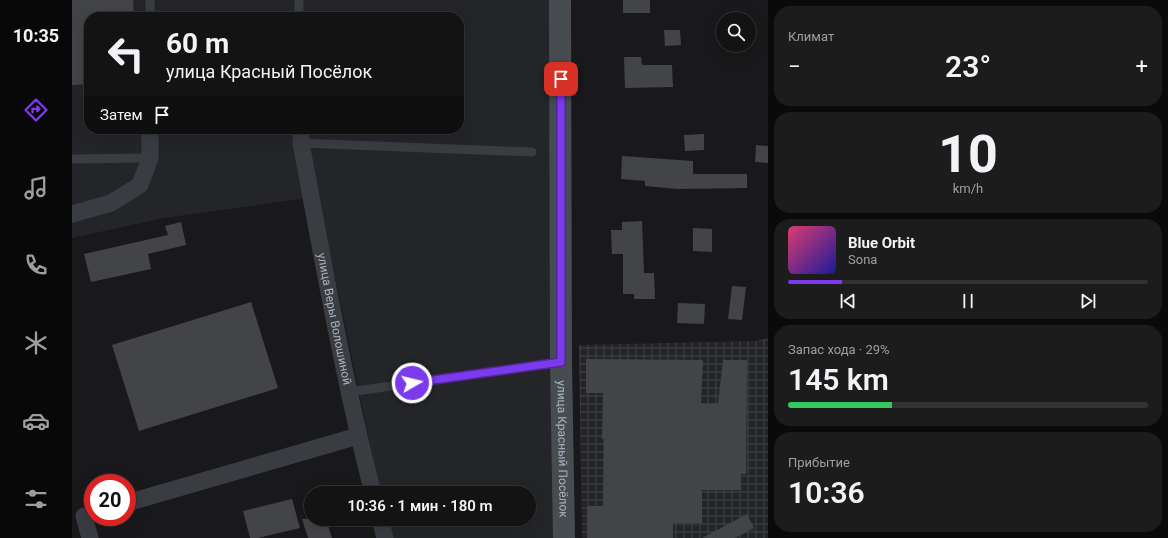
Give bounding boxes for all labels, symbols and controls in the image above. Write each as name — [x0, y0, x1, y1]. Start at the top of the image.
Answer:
map controls — [716, 12, 756, 52]
button: search — [716, 12, 756, 52]
text: 10:35 — [13, 25, 59, 46]
text: 60 m — [166, 27, 229, 60]
icon: left — [100, 28, 152, 80]
text: Климат — [788, 29, 834, 44]
text: 23° — [945, 49, 991, 84]
text: − — [788, 54, 801, 79]
text: + — [1136, 54, 1148, 79]
text: улица Красный Посёлок — [166, 61, 372, 82]
pin — [544, 62, 578, 96]
icon: arrive — [550, 68, 572, 90]
icon: directions — [22, 96, 50, 124]
icon: arrive — [151, 104, 173, 126]
text: Затем — [100, 106, 143, 124]
text: 10 — [938, 124, 998, 185]
icon: music — [22, 174, 50, 202]
text: km/h — [953, 181, 983, 196]
text: Blue Orbit — [848, 234, 915, 252]
icon: phone — [22, 251, 50, 279]
street label: улица Веры Волошиной — [315, 252, 354, 386]
text: Sona — [848, 252, 877, 267]
icon: previous — [837, 290, 859, 312]
icon: pause — [957, 290, 979, 312]
icon: next — [1077, 290, 1099, 312]
icon: climate — [22, 329, 50, 357]
text: Запас хода · 29% — [788, 342, 890, 357]
position arrow — [391, 362, 433, 404]
text: 145 km — [788, 362, 889, 397]
street label: улица Красный Посёлок — [554, 380, 571, 518]
icon: car — [22, 407, 50, 435]
text: Прибытие — [788, 455, 850, 470]
speed limit sign: 20 — [84, 474, 136, 526]
text: 10:36 — [788, 475, 865, 510]
icon: filters — [22, 485, 50, 513]
text: 10:36 · 1 мин · 180 m — [347, 497, 493, 515]

